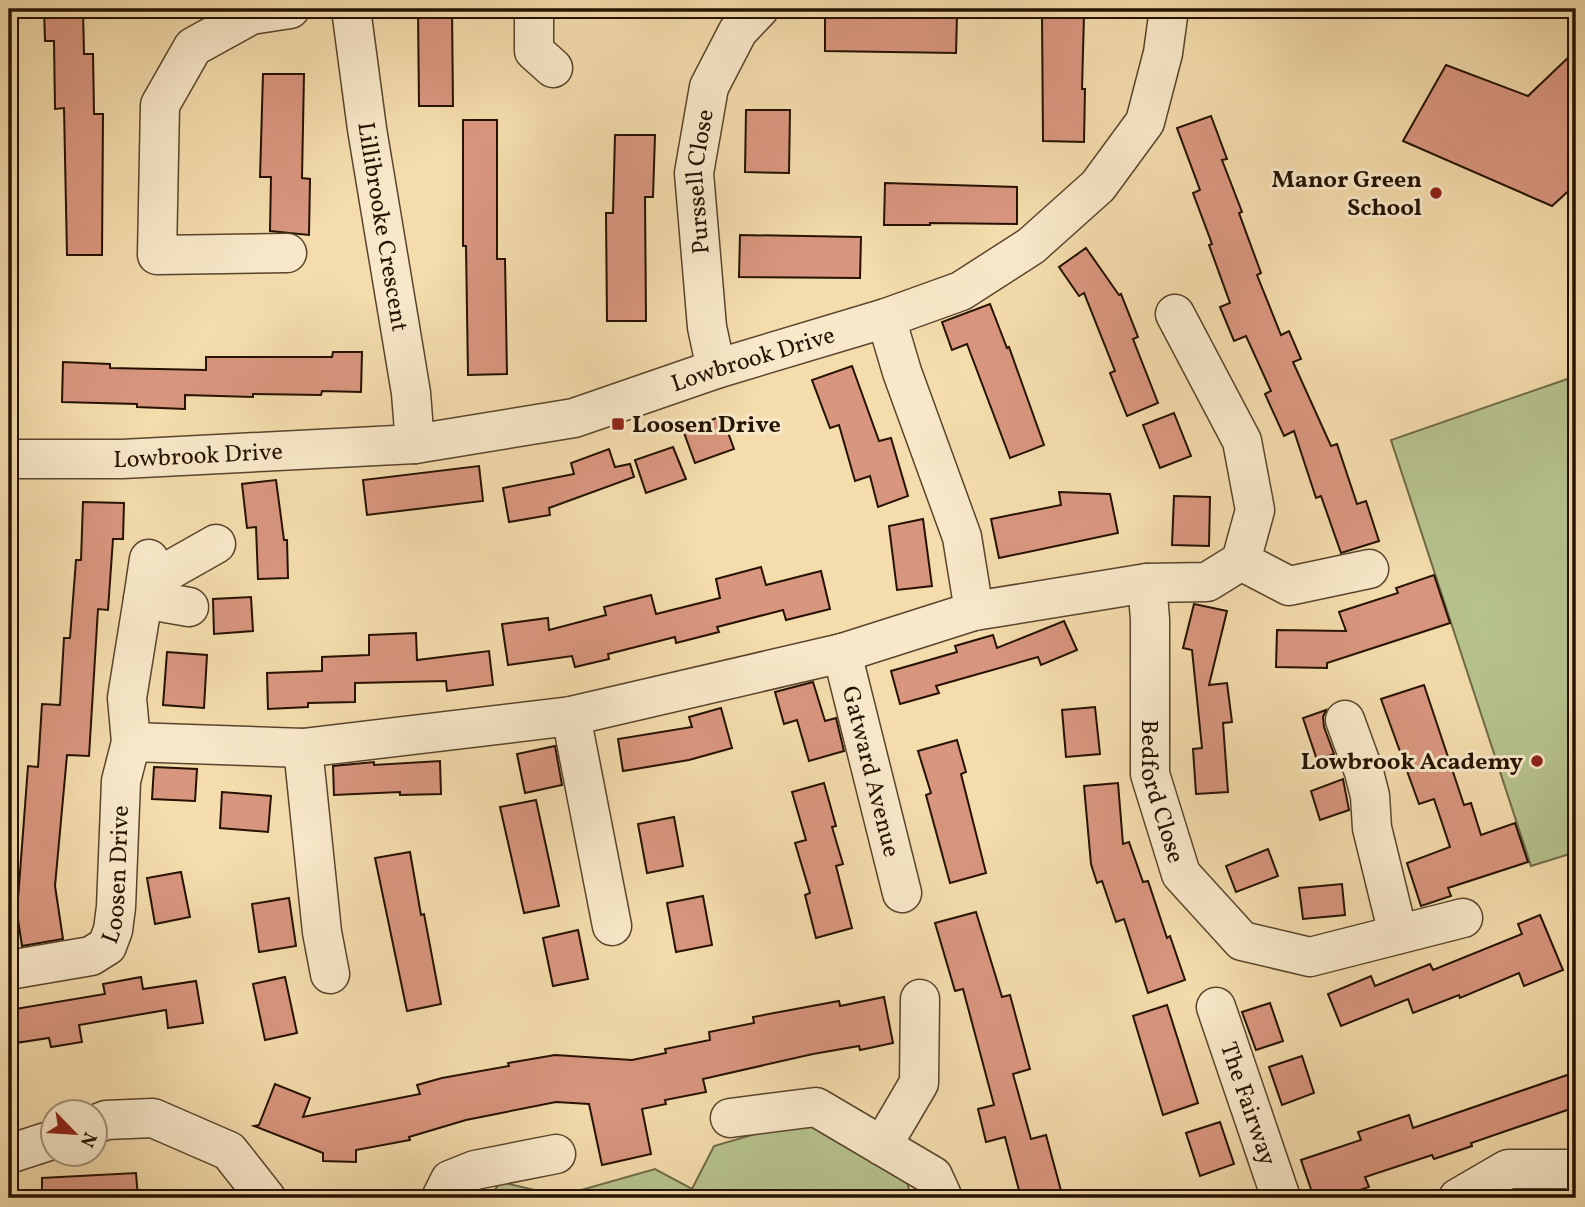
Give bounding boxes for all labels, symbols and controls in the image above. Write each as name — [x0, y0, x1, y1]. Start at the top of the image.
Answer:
street label: Purssell Close — [679, 107, 724, 255]
street label: Lillibrooke Crescent — [347, 120, 415, 334]
place label: Manor Green School — [1272, 164, 1422, 226]
marker: Manor Green School — [1428, 185, 1444, 201]
street label: Lowbrook Drive — [667, 319, 839, 402]
place label: Loosen Drive — [632, 409, 781, 443]
marker: Loosen Drive — [610, 416, 626, 432]
street label: Lowbrook Drive — [113, 436, 284, 478]
street label: Gatward Avenue — [832, 683, 907, 861]
street label: Bedford Close — [1130, 720, 1192, 868]
place label: Lowbrook Academy — [1301, 746, 1524, 780]
marker: Lowbrook Academy — [1529, 753, 1545, 769]
street label: Loosen Drive — [94, 805, 139, 949]
street label: The Fairway — [1210, 1038, 1284, 1170]
north arrow — [38, 1098, 108, 1168]
text: N — [73, 1128, 102, 1151]

